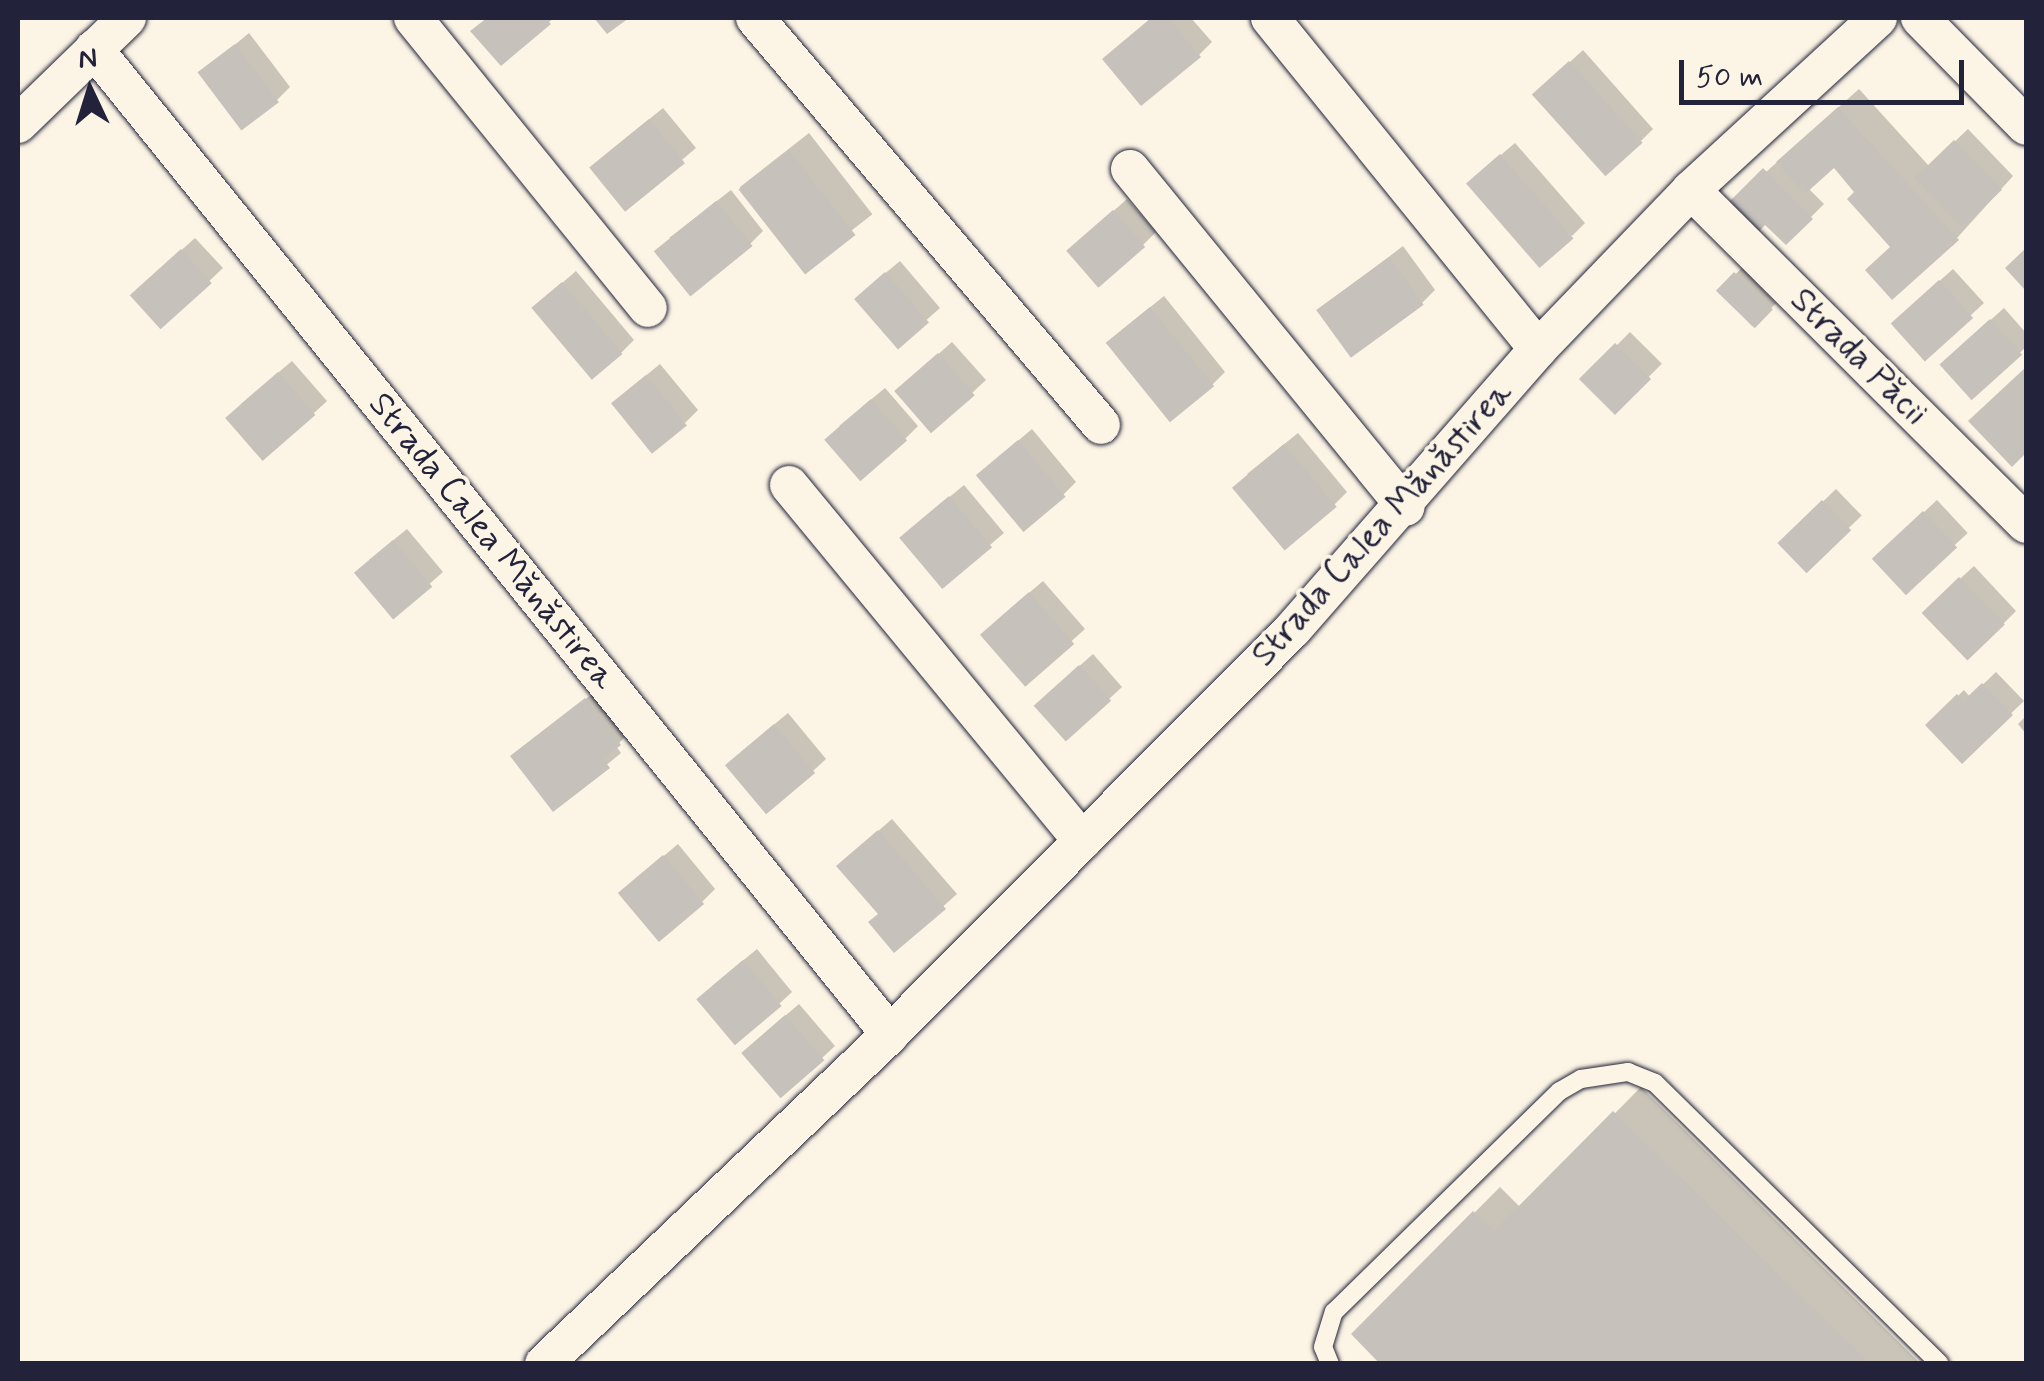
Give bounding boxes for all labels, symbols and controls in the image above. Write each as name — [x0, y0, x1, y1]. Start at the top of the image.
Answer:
north arrow — [40, 40, 140, 140]
text: N — [77, 40, 98, 79]
scale bar — [1684, 40, 1969, 102]
text: 50 m — [1696, 58, 1763, 97]
street label: Strada Păcii — [1781, 279, 1937, 435]
street label: Strada Calea Mănăstirea — [1241, 370, 1523, 678]
street label: Strada Calea Mănăstirea — [357, 382, 627, 700]

